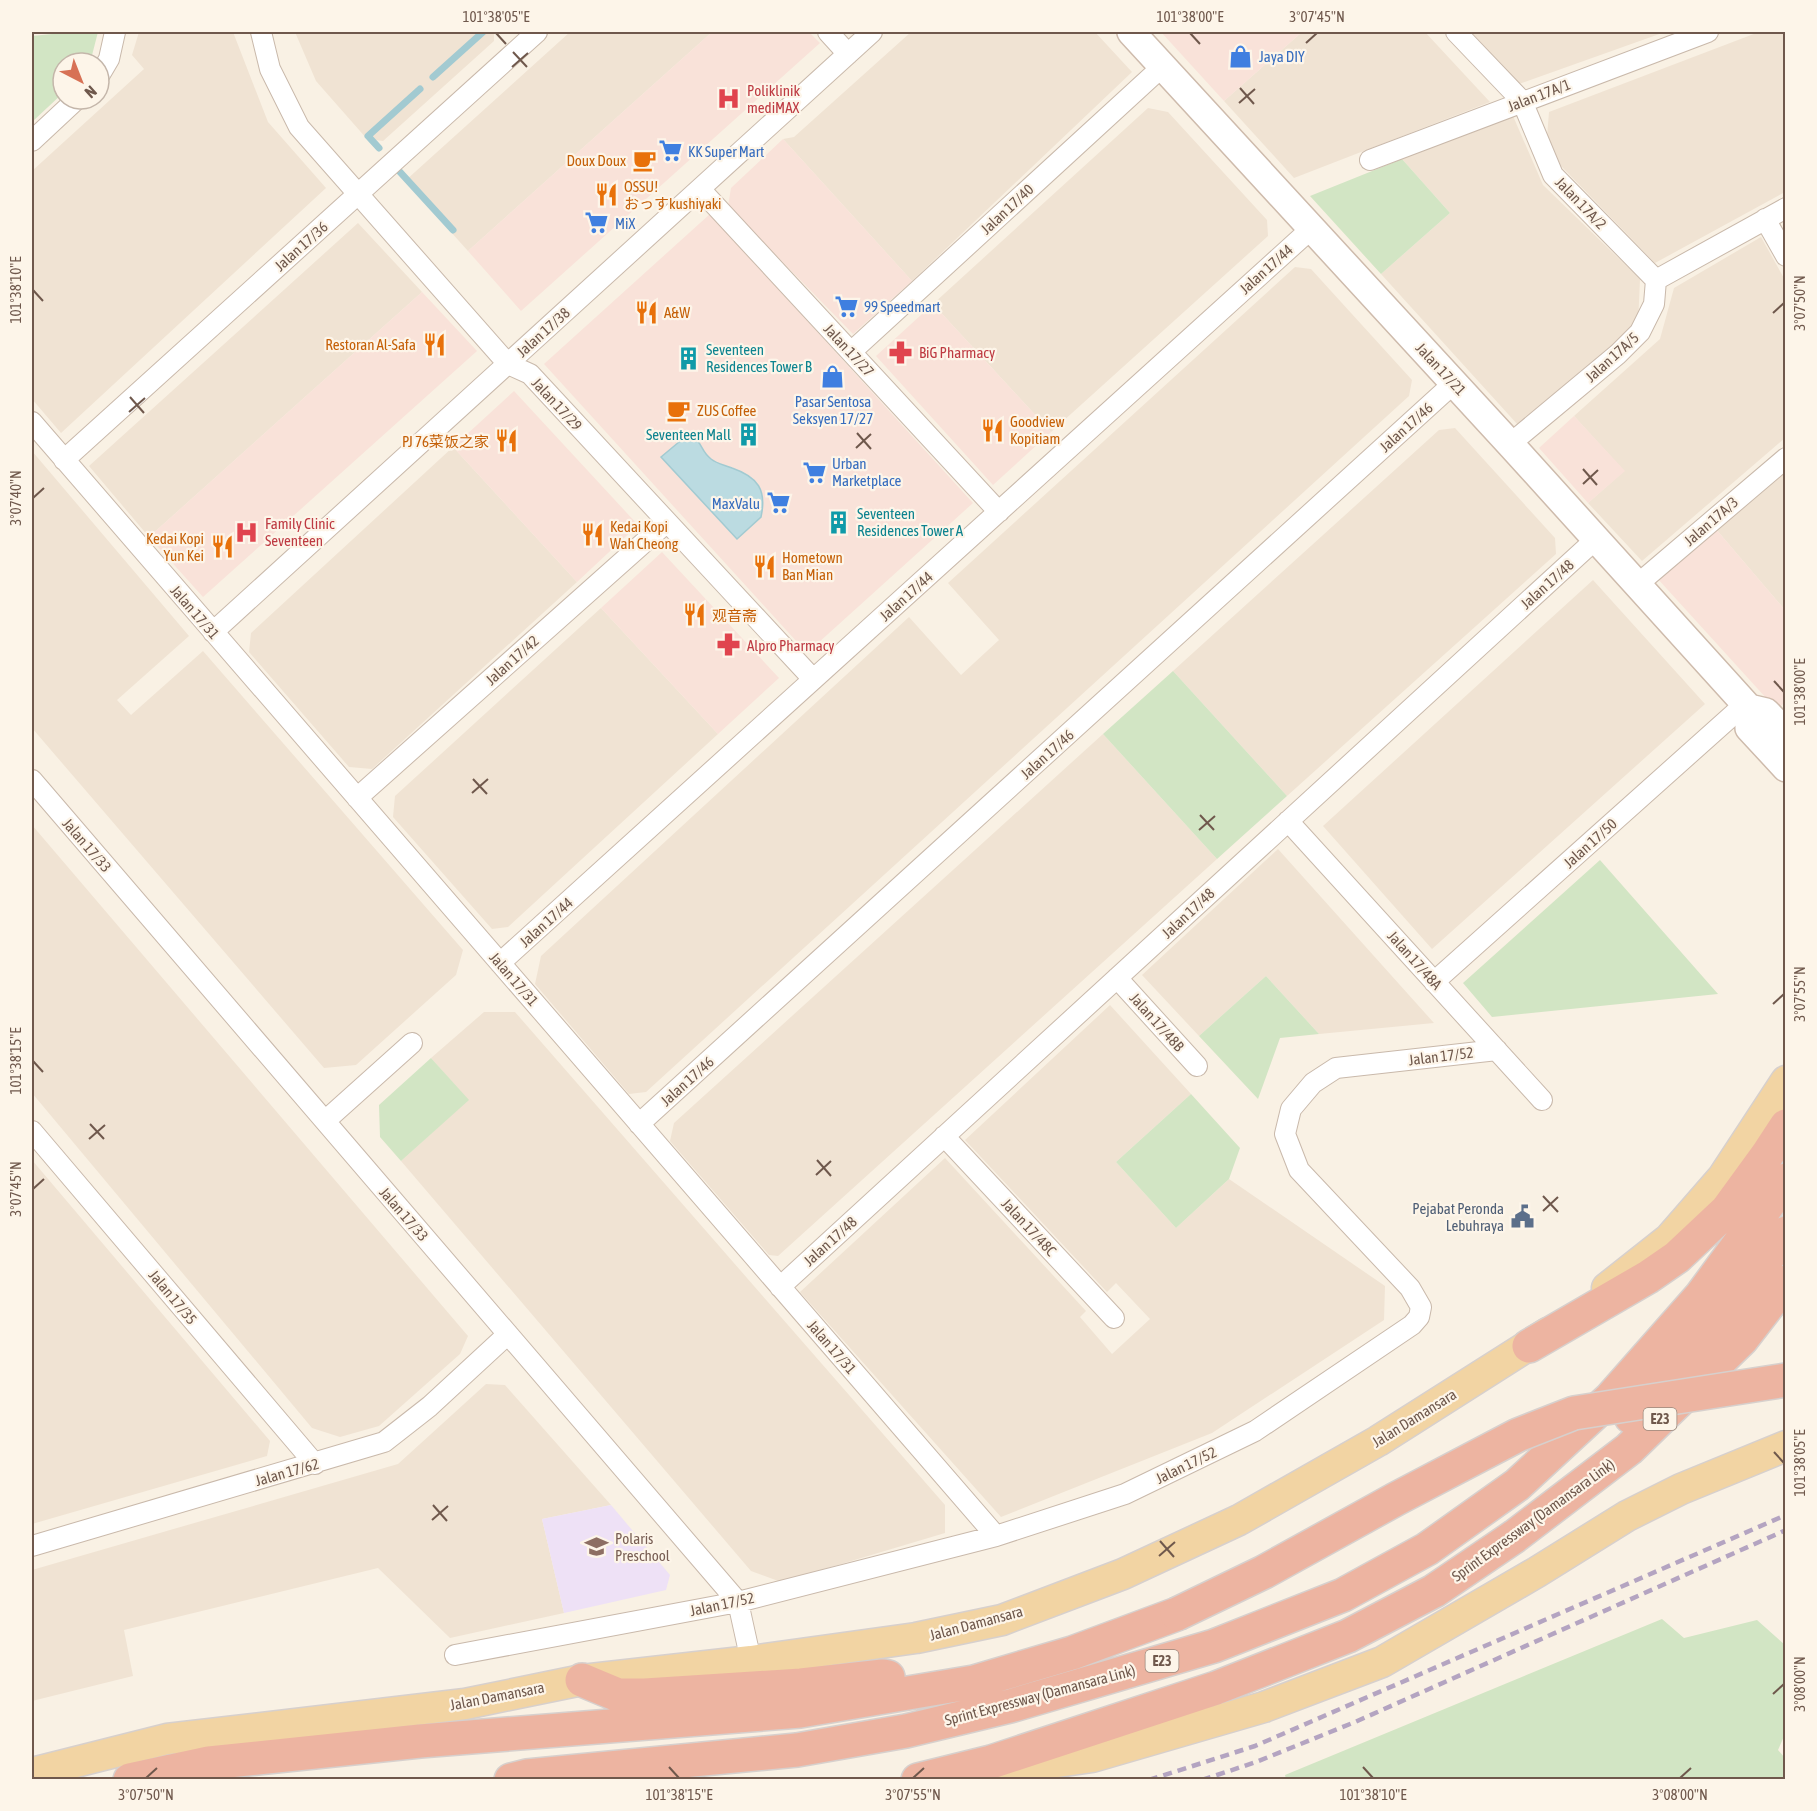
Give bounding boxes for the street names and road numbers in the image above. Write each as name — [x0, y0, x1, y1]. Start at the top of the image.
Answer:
street label: Jalan 17A/1 — [1505, 75, 1573, 115]
street label: Jalan 17A/2 — [1552, 173, 1610, 233]
street label: Jalan 17/40 — [977, 181, 1037, 237]
street label: Jalan 17/36 — [271, 218, 331, 274]
street label: Jalan 17/44 — [1236, 241, 1296, 297]
street label: Jalan 17/38 — [513, 304, 573, 360]
street label: Jalan 17/27 — [821, 320, 877, 380]
street label: Jalan 17A/5 — [1582, 329, 1642, 385]
street label: Jalan 17/21 — [1413, 339, 1469, 399]
street label: Jalan 17/29 — [529, 374, 585, 434]
street label: Jalan 17/46 — [1376, 399, 1436, 455]
street label: Jalan 17A/3 — [1681, 493, 1741, 549]
street label: Jalan 17/48 — [1517, 556, 1577, 612]
street label: Jalan 17/44 — [876, 568, 936, 624]
street label: Jalan 17/31 — [167, 582, 223, 642]
street label: Jalan 17/42 — [482, 632, 542, 688]
street label: Jalan 17/46 — [1017, 726, 1077, 782]
street label: Jalan 17/33 — [59, 815, 115, 875]
street label: Jalan 17/50 — [1560, 815, 1620, 871]
street label: Jalan 17/48 — [1158, 885, 1218, 941]
street label: Jalan 17/44 — [516, 894, 576, 950]
street label: Jalan 17/48A — [1384, 927, 1446, 993]
street label: Jalan 17/31 — [486, 949, 542, 1009]
street label: Jalan 17/48B — [1126, 989, 1188, 1055]
street label: Jalan 17/52 — [1408, 1044, 1474, 1068]
street label: Jalan 17/46 — [657, 1053, 717, 1109]
street label: Jalan 17/33 — [376, 1184, 432, 1244]
street label: Jalan 17/48C — [998, 1195, 1060, 1259]
street label: Jalan 17/48 — [800, 1213, 860, 1269]
street label: Jalan 17/35 — [145, 1267, 201, 1327]
street label: Jalan 17/31 — [804, 1317, 860, 1377]
street label: Jalan Damansara — [1369, 1385, 1459, 1451]
road number: E23 — [1644, 1408, 1676, 1430]
street label: Jalan 17/52 — [1153, 1443, 1219, 1487]
street label: Jalan 17/62 — [253, 1455, 321, 1489]
street label: Sprint Expressway (Damansara Link) — [1449, 1455, 1617, 1585]
street label: Jalan 17/52 — [688, 1589, 756, 1619]
street label: Jalan Damansara — [928, 1602, 1025, 1644]
road number: E23 — [1146, 1650, 1178, 1672]
street label: Sprint Expressway (Damansara Link) — [943, 1661, 1137, 1729]
street label: Jalan Damansara — [448, 1679, 546, 1713]

